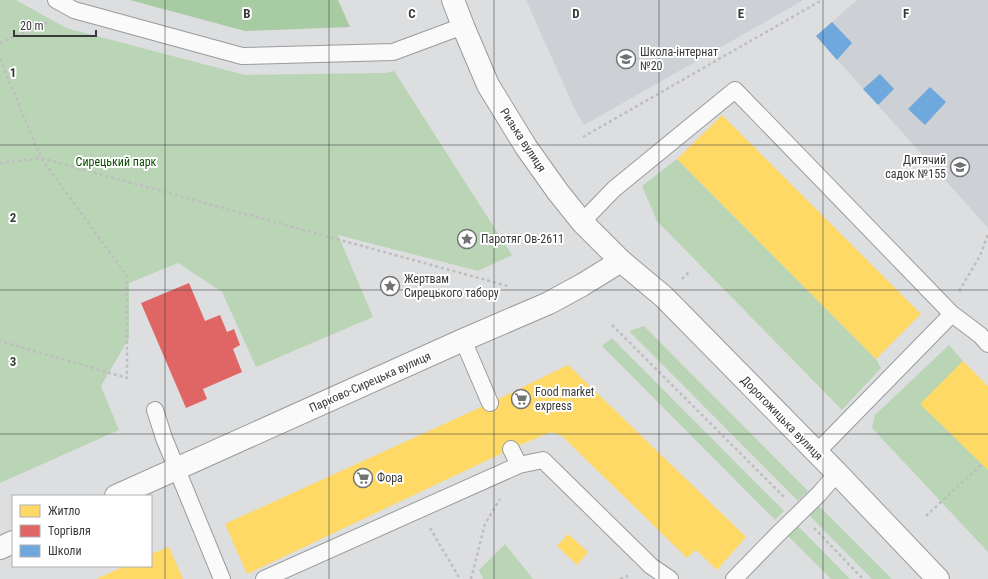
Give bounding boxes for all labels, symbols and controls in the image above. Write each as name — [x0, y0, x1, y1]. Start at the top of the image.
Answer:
text: B — [243, 6, 251, 21]
text: C — [408, 6, 416, 21]
text: D — [572, 6, 580, 21]
text: E — [738, 6, 745, 21]
text: F — [903, 6, 909, 21]
scale bar — [14, 12, 96, 38]
text: 20 m — [20, 19, 44, 33]
place label: Школа-інтернат №20 — [640, 45, 718, 73]
school or university icon: Школа-інтернат №20 — [615, 48, 637, 70]
text: 1 — [10, 65, 16, 80]
street label: Ризька вулиця — [497, 105, 549, 175]
place label: Дитячий садок №155 — [885, 153, 946, 181]
park label: Сирецький парк — [76, 155, 157, 169]
school or university icon: Дитячий садок №155 — [949, 156, 971, 178]
text: 2 — [10, 210, 17, 225]
place icon: Паротяг Ов-2611 — [456, 228, 478, 250]
place label: Паротяг Ов-2611 — [481, 232, 564, 246]
place label: Жертвам Сирецького табору — [404, 272, 499, 300]
place icon: Жертвам Сирецького табору — [379, 275, 401, 297]
street label: Парково-Сирецька вулиця — [307, 349, 433, 415]
text: 3 — [10, 354, 16, 369]
street label: Дорогожицька вулиця — [738, 373, 826, 463]
place label: Food market express — [535, 385, 595, 413]
supermarket icon: Food market express — [510, 388, 532, 410]
supermarket icon: Фора — [352, 467, 374, 489]
place label: Фора — [377, 471, 403, 485]
legend — [12, 495, 152, 567]
text: Житло — [48, 504, 80, 518]
text: Торгівля — [48, 524, 91, 538]
text: Школи — [48, 544, 82, 558]

